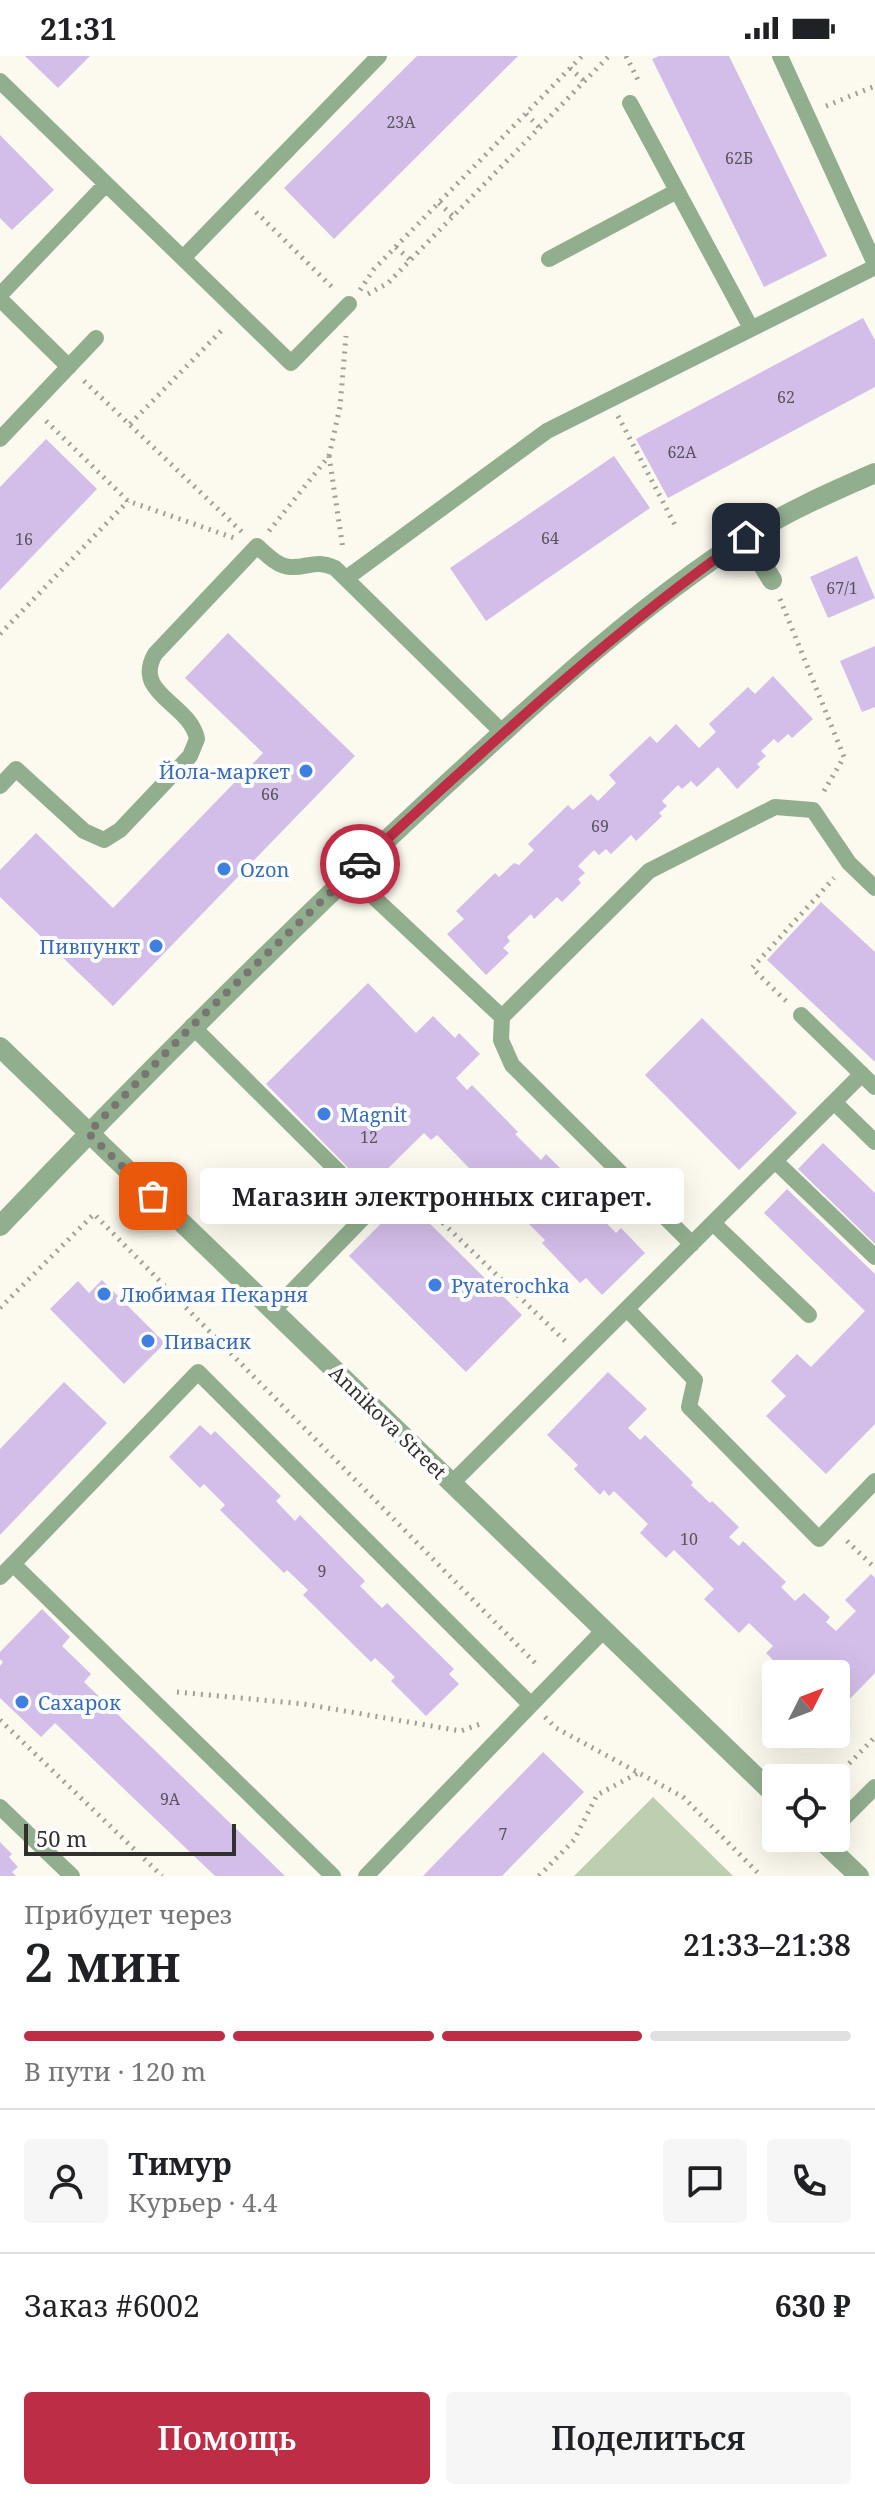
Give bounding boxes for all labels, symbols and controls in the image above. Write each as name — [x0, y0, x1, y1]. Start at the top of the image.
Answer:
text: 21:31 — [40, 8, 117, 49]
house number: 23А — [386, 111, 416, 133]
house number: 62Б — [725, 147, 753, 169]
house number: 62 — [777, 386, 795, 408]
house number: 62А — [667, 441, 697, 463]
pin — [712, 503, 780, 571]
icon: home — [724, 515, 768, 559]
house number: 64 — [541, 527, 559, 549]
house number: 16 — [15, 528, 33, 550]
house number: 67/1 — [826, 577, 858, 599]
place label: Йола-маркет — [159, 758, 290, 785]
marker: Йола-маркет — [297, 762, 315, 780]
house number: 66 — [261, 783, 279, 805]
house number: 69 — [591, 815, 609, 837]
courier — [320, 824, 400, 904]
icon: car — [338, 842, 382, 886]
place label: Ozon — [240, 856, 290, 883]
marker: Ozon — [215, 860, 233, 878]
place label: Пивпункт — [39, 933, 140, 960]
marker: Пивпункт — [147, 937, 165, 955]
place label: Magnit — [340, 1101, 407, 1128]
marker: Magnit — [315, 1105, 333, 1123]
house number: 12 — [360, 1126, 378, 1148]
pin — [119, 1162, 187, 1230]
callout: Магазин электронных сигарет. — [201, 1168, 685, 1224]
icon: bag — [131, 1174, 175, 1218]
text: Магазин электронных сигарет. — [232, 1178, 652, 1214]
place label: Pyaterochka — [451, 1272, 570, 1299]
marker: Pyaterochka — [426, 1276, 444, 1294]
place label: Любимая Пекарня — [120, 1281, 308, 1308]
marker: Любимая Пекарня — [95, 1285, 113, 1303]
place label: Пивасик — [164, 1328, 251, 1355]
marker: Пивасик — [139, 1332, 157, 1350]
street label: Annikova Street — [324, 1359, 452, 1485]
house number: 10 — [680, 1528, 698, 1550]
house number: 9 — [318, 1560, 326, 1582]
north arrow — [762, 1660, 850, 1748]
map controls — [762, 1660, 850, 1852]
place label: Сахарок — [38, 1689, 121, 1716]
marker: Сахарок — [13, 1693, 31, 1711]
button: locate — [762, 1764, 850, 1852]
house number: 9А — [160, 1788, 181, 1810]
scale bar — [24, 1820, 236, 1856]
text: 50 m — [36, 1823, 87, 1853]
house number: 7 — [499, 1823, 508, 1845]
text: Прибудет через — [24, 1896, 232, 1932]
text: 21:33–21:38 — [683, 1924, 851, 1965]
text: 2 мин — [24, 1926, 181, 1997]
text: В пути · 120 m — [24, 2053, 206, 2089]
button: person — [24, 2139, 108, 2223]
button: chat — [663, 2139, 747, 2223]
button: phone — [767, 2139, 851, 2223]
text: Тимур — [128, 2143, 232, 2184]
text: Курьер · 4.4 — [128, 2184, 278, 2220]
text: Заказ #6002 — [24, 2285, 200, 2326]
text: 630 ₽ — [775, 2285, 851, 2326]
button: Помощь — [24, 2392, 430, 2484]
button: Поделиться — [446, 2392, 851, 2484]

